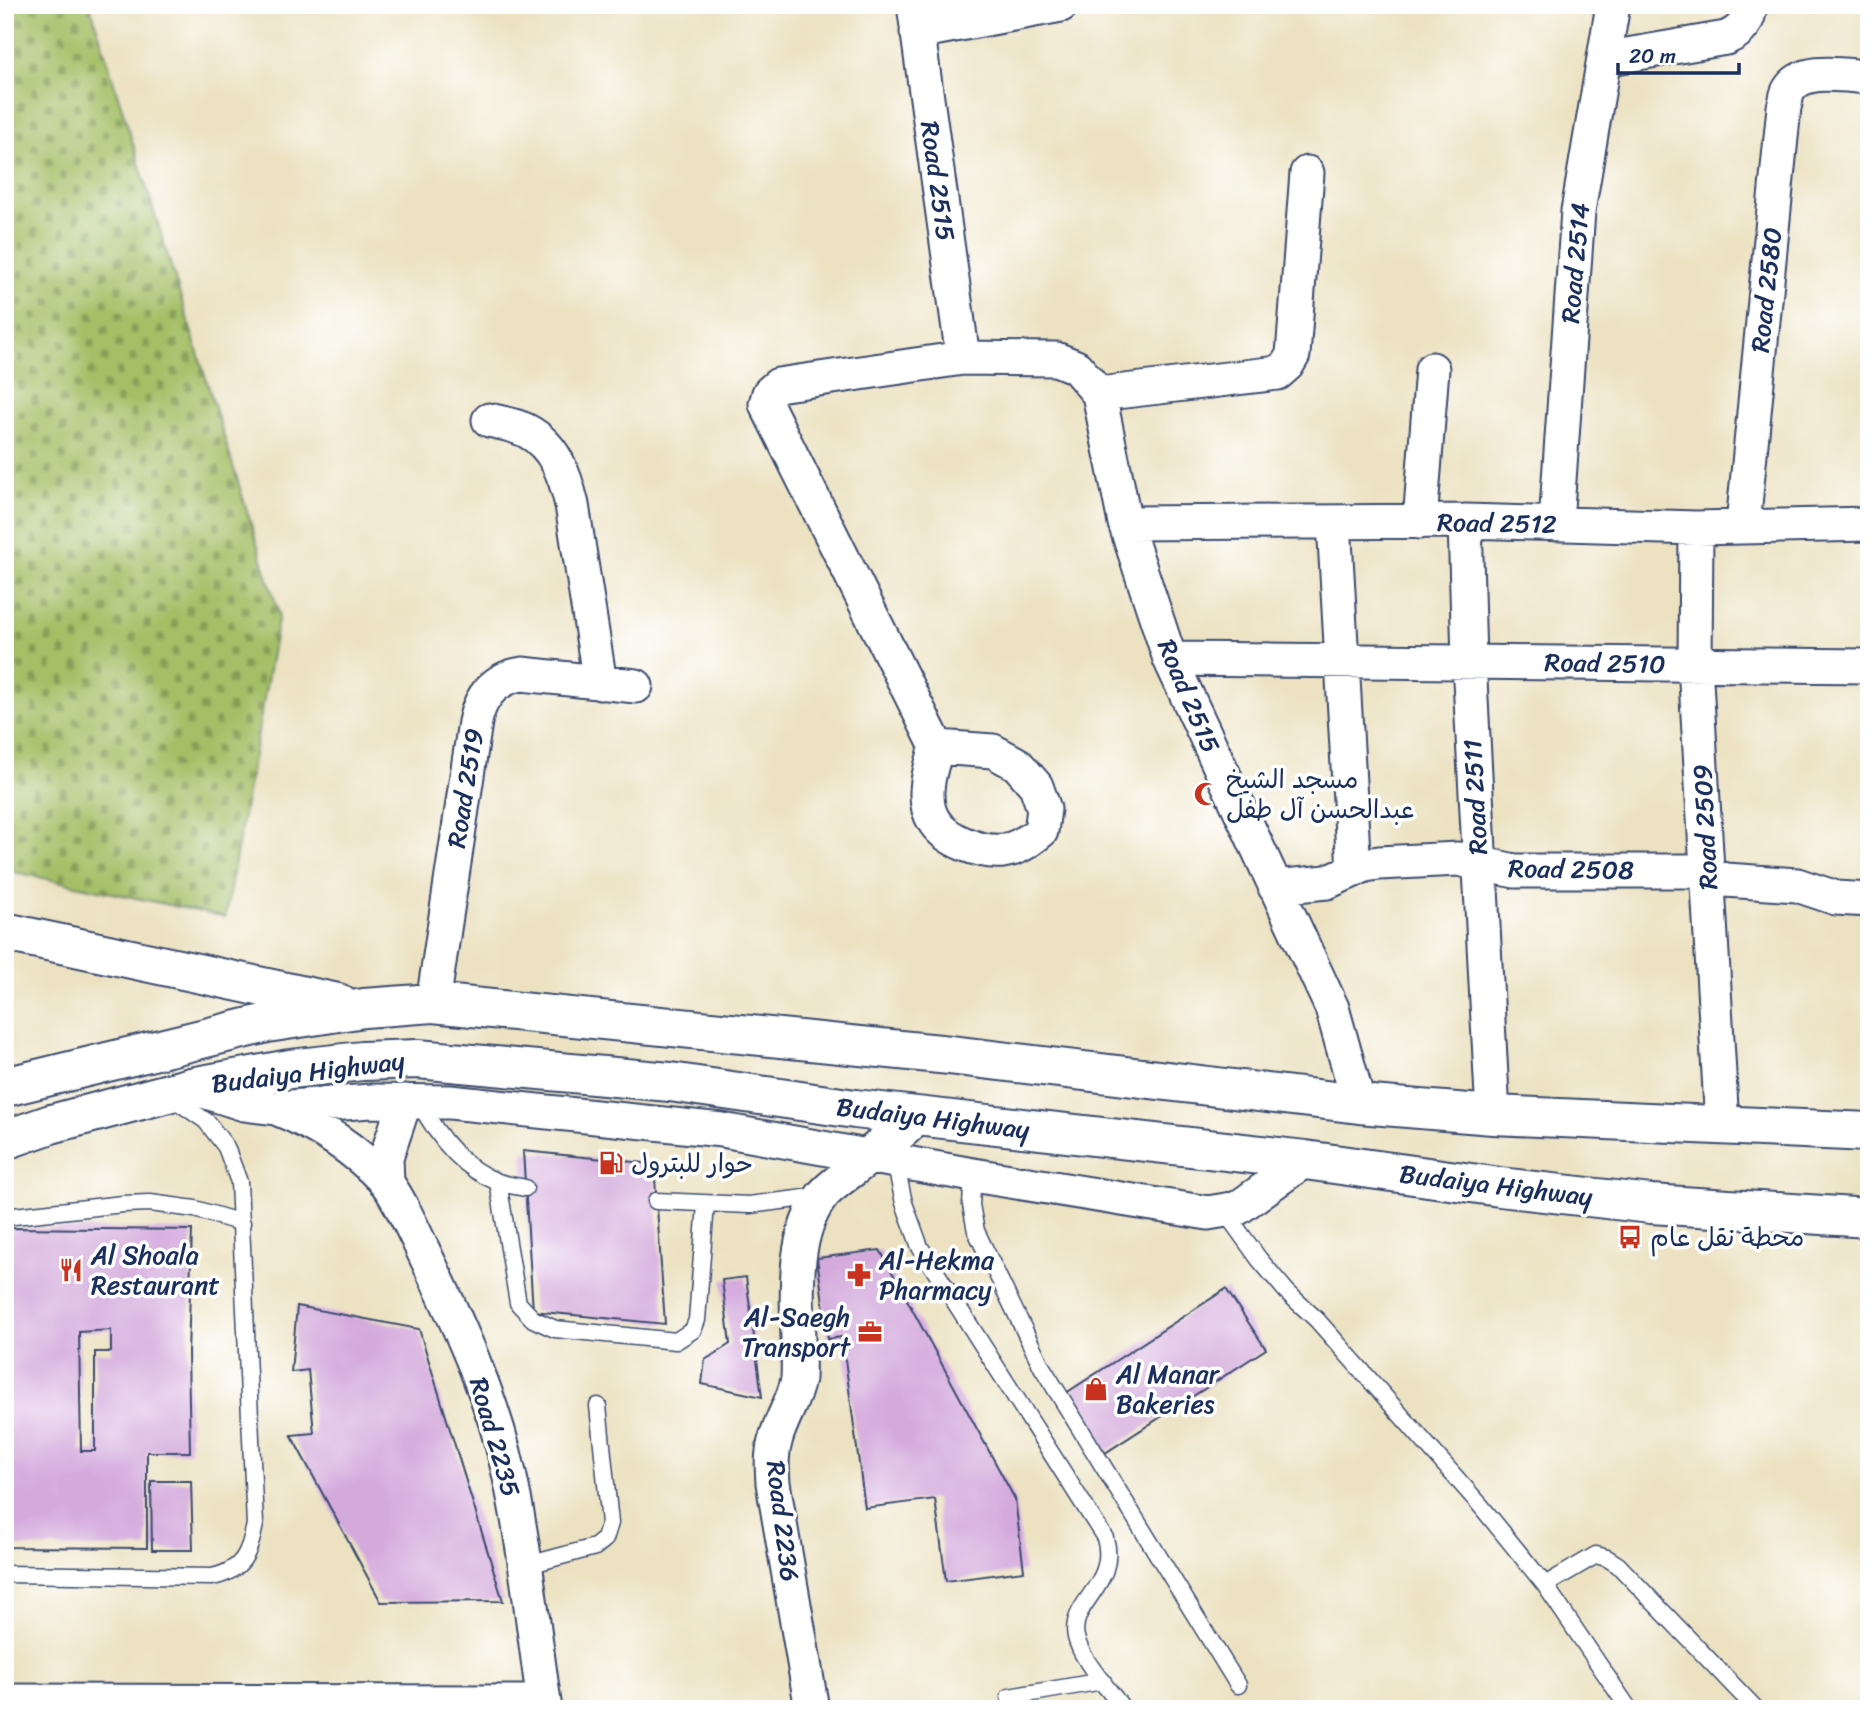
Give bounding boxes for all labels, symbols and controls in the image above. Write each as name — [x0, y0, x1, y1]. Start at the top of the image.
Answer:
scale bar — [1618, 32, 1739, 76]
text: 20 m — [1629, 37, 1676, 75]
street label: Road 2515 — [907, 118, 969, 244]
street label: Road 2514 — [1547, 201, 1603, 325]
street label: Road 2580 — [1737, 225, 1795, 355]
street label: Road 2512 — [1437, 499, 1557, 547]
street label: Road 2515 — [1144, 632, 1234, 761]
street label: Road 2510 — [1544, 639, 1666, 687]
street label: Road 2519 — [433, 725, 497, 851]
street label: Road 2511 — [1449, 738, 1501, 856]
place label: مسجد الشيخ عبدالحسن آل طفل — [1226, 756, 1414, 832]
street label: Road 2509 — [1679, 763, 1731, 891]
mosque icon: مسجد الشيخ عبدالحسن آل طفل — [1192, 780, 1220, 808]
street label: Road 2508 — [1508, 845, 1634, 893]
street label: Budaiya Highway — [209, 1037, 408, 1107]
street label: Budaiya Highway — [834, 1083, 1033, 1153]
place label: حوار للبترول — [631, 1140, 752, 1186]
fuel station icon: حوار للبترول — [597, 1149, 625, 1177]
street label: Budaiya Highway — [1397, 1150, 1596, 1220]
place label: محطة نقل عام — [1650, 1214, 1804, 1260]
bus stop icon: محطة نقل عام — [1616, 1223, 1644, 1251]
place label: Al Shoala Restaurant — [90, 1232, 220, 1308]
place label: Al-Hekma Pharmacy — [878, 1237, 995, 1313]
restaurant icon: Al Shoala Restaurant — [57, 1256, 85, 1284]
pharmacy icon: Al-Hekma Pharmacy — [845, 1261, 873, 1289]
place label: Al-Saegh Transport — [741, 1294, 852, 1370]
office icon: Al-Saegh Transport — [856, 1318, 884, 1346]
place label: Al Manar Bakeries — [1115, 1351, 1221, 1427]
street label: Road 2235 — [456, 1372, 534, 1502]
shop icon: Al Manar Bakeries — [1082, 1375, 1110, 1403]
street label: Road 2236 — [753, 1458, 813, 1584]

